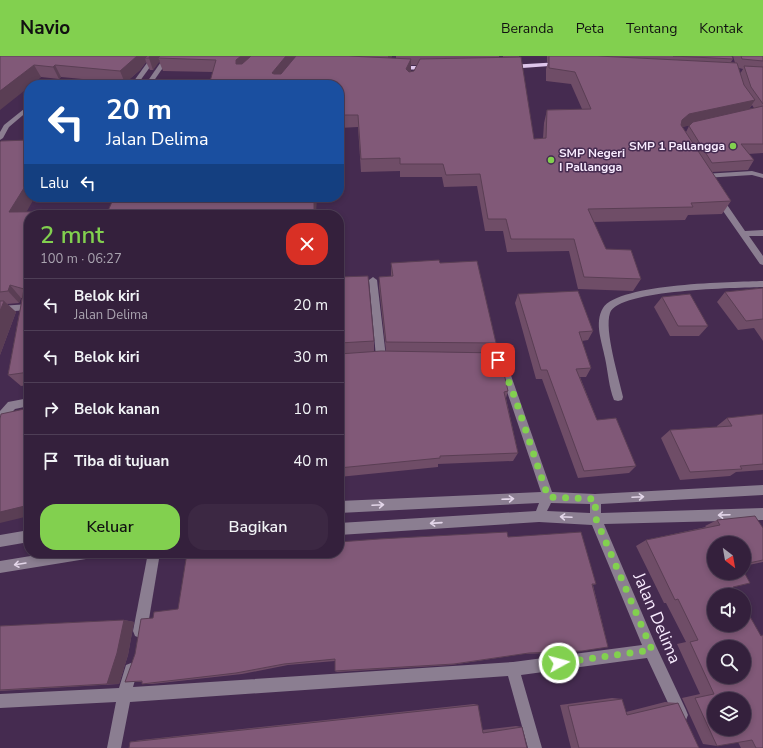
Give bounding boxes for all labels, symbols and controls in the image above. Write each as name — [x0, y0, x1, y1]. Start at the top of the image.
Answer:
text: Navio — [20, 15, 70, 41]
text: Beranda — [501, 19, 554, 38]
text: Peta — [576, 19, 604, 38]
text: Tentang — [626, 19, 677, 38]
text: Kontak — [699, 19, 743, 38]
text: 20 m — [106, 91, 172, 129]
icon: left — [40, 96, 92, 148]
text: Jalan Delima — [106, 127, 208, 151]
place label: SMP 1 Pallangga — [629, 138, 725, 154]
marker: SMP 1 Pallangga — [728, 141, 738, 151]
place label: SMP Negeri I Pallangga — [559, 145, 625, 175]
marker: SMP Negeri I Pallangga — [546, 155, 556, 165]
icon: left — [77, 172, 99, 194]
text: Lalu — [40, 173, 69, 193]
text: 2 mnt — [40, 219, 104, 251]
button: close — [286, 223, 328, 265]
text: 100 m · 06:27 — [40, 250, 122, 268]
text: Belok kiri — [74, 286, 139, 306]
icon: left — [40, 294, 62, 316]
text: 20 m — [293, 295, 328, 315]
text: Jalan Delima — [74, 306, 148, 324]
pin — [481, 343, 515, 377]
icon: left — [40, 346, 62, 368]
text: Belok kiri — [74, 347, 139, 367]
text: 30 m — [293, 347, 328, 367]
icon: arrive — [487, 349, 509, 371]
icon: right — [40, 398, 62, 420]
text: Belok kanan — [74, 399, 160, 419]
text: 10 m — [293, 399, 328, 419]
icon: arrive — [40, 450, 62, 472]
text: Tiba di tujuan — [74, 451, 169, 471]
text: 40 m — [293, 451, 328, 471]
one-way arrow — [631, 493, 644, 500]
one-way arrow — [501, 495, 514, 503]
one-way arrow — [371, 502, 384, 509]
button: Keluar — [40, 504, 180, 550]
button: Bagikan — [188, 504, 328, 550]
one-way arrow — [718, 511, 731, 519]
one-way arrow — [560, 514, 573, 521]
one-way arrow — [430, 519, 443, 526]
north arrow — [707, 536, 751, 580]
map controls — [707, 536, 751, 736]
one-way arrow — [13, 560, 26, 568]
street label: Jalan Delima — [627, 568, 686, 667]
button: sound — [707, 588, 751, 632]
button: search — [707, 640, 751, 684]
position arrow — [538, 642, 580, 684]
button: layers — [707, 692, 751, 736]

